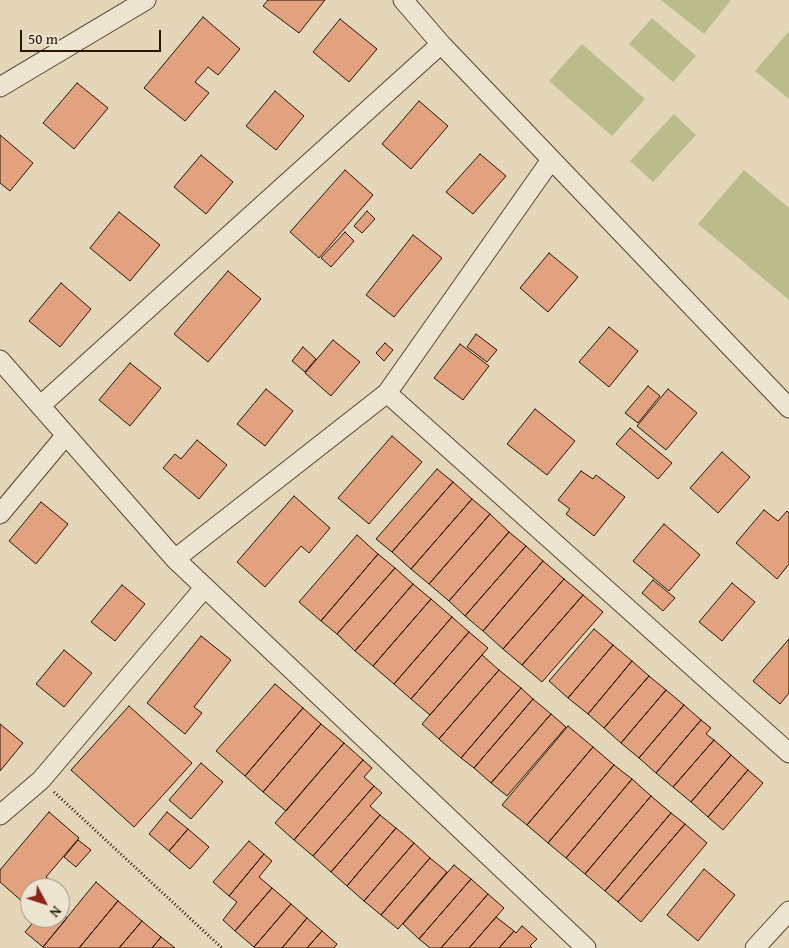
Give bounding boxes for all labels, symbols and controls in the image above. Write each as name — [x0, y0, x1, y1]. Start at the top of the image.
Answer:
scale bar — [22, 20, 164, 52]
text: 50 m — [28, 28, 58, 49]
north arrow — [20, 878, 70, 928]
text: N — [45, 902, 66, 922]

